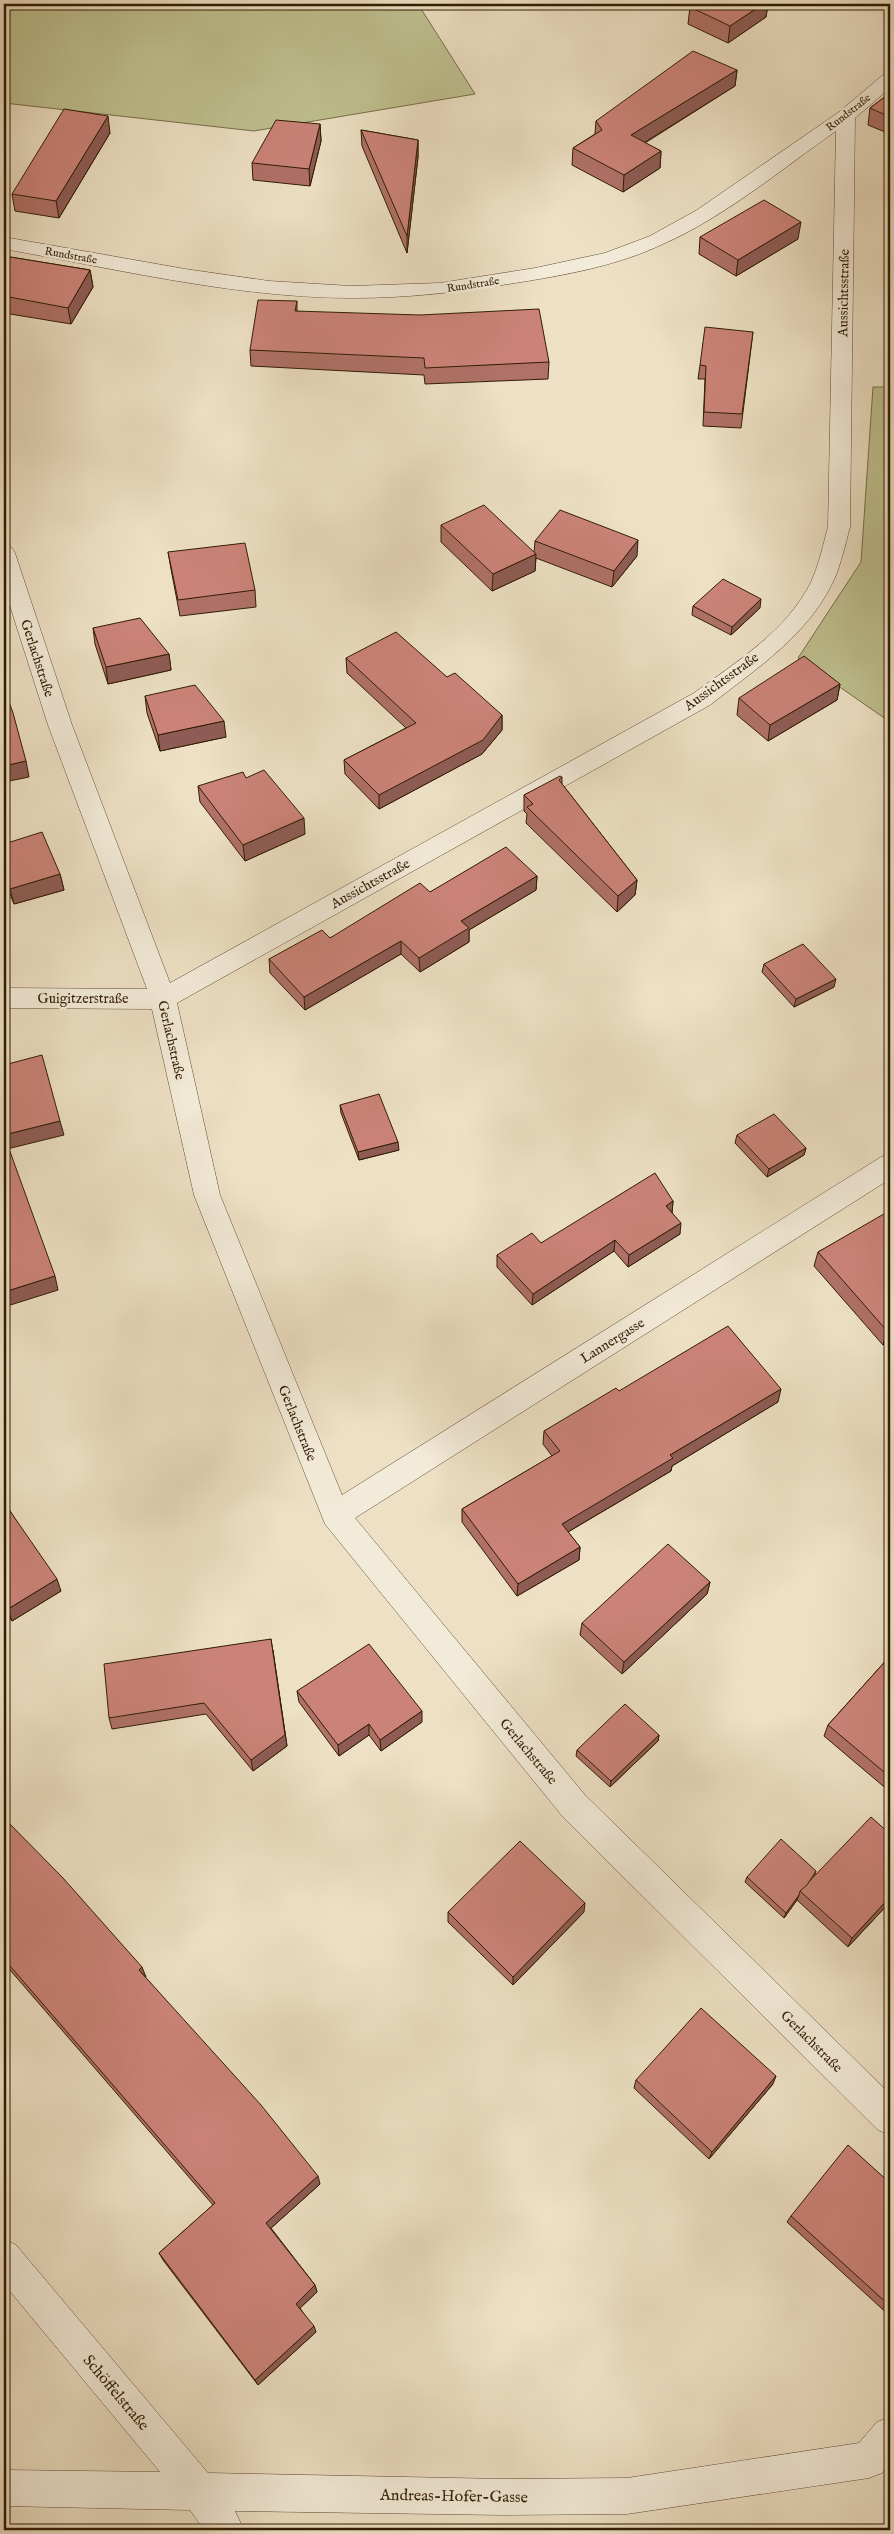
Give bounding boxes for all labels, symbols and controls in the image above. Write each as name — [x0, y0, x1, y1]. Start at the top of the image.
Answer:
street label: Rundstraße — [823, 91, 874, 135]
street label: Rundstraße — [44, 244, 98, 267]
street label: Aussichtsstraße — [834, 248, 854, 338]
street label: Rundstraße — [446, 274, 500, 296]
street label: Gerlachstraße — [16, 617, 58, 700]
street label: Aussichtsstraße — [680, 648, 763, 716]
street label: Aussichtsstraße — [327, 854, 414, 914]
street label: Guigitzerstraße — [38, 990, 129, 1008]
street label: Gerlachstraße — [153, 999, 189, 1082]
street label: Lannergasse — [577, 1314, 648, 1368]
street label: Gerlachstraße — [274, 1383, 321, 1465]
street label: Gerlachstraße — [495, 1715, 561, 1789]
street label: Gerlachstraße — [776, 2007, 847, 2077]
street label: Schöffelstraße — [78, 2351, 153, 2435]
street label: Andreas-Hofer-Gasse — [379, 2486, 528, 2508]

